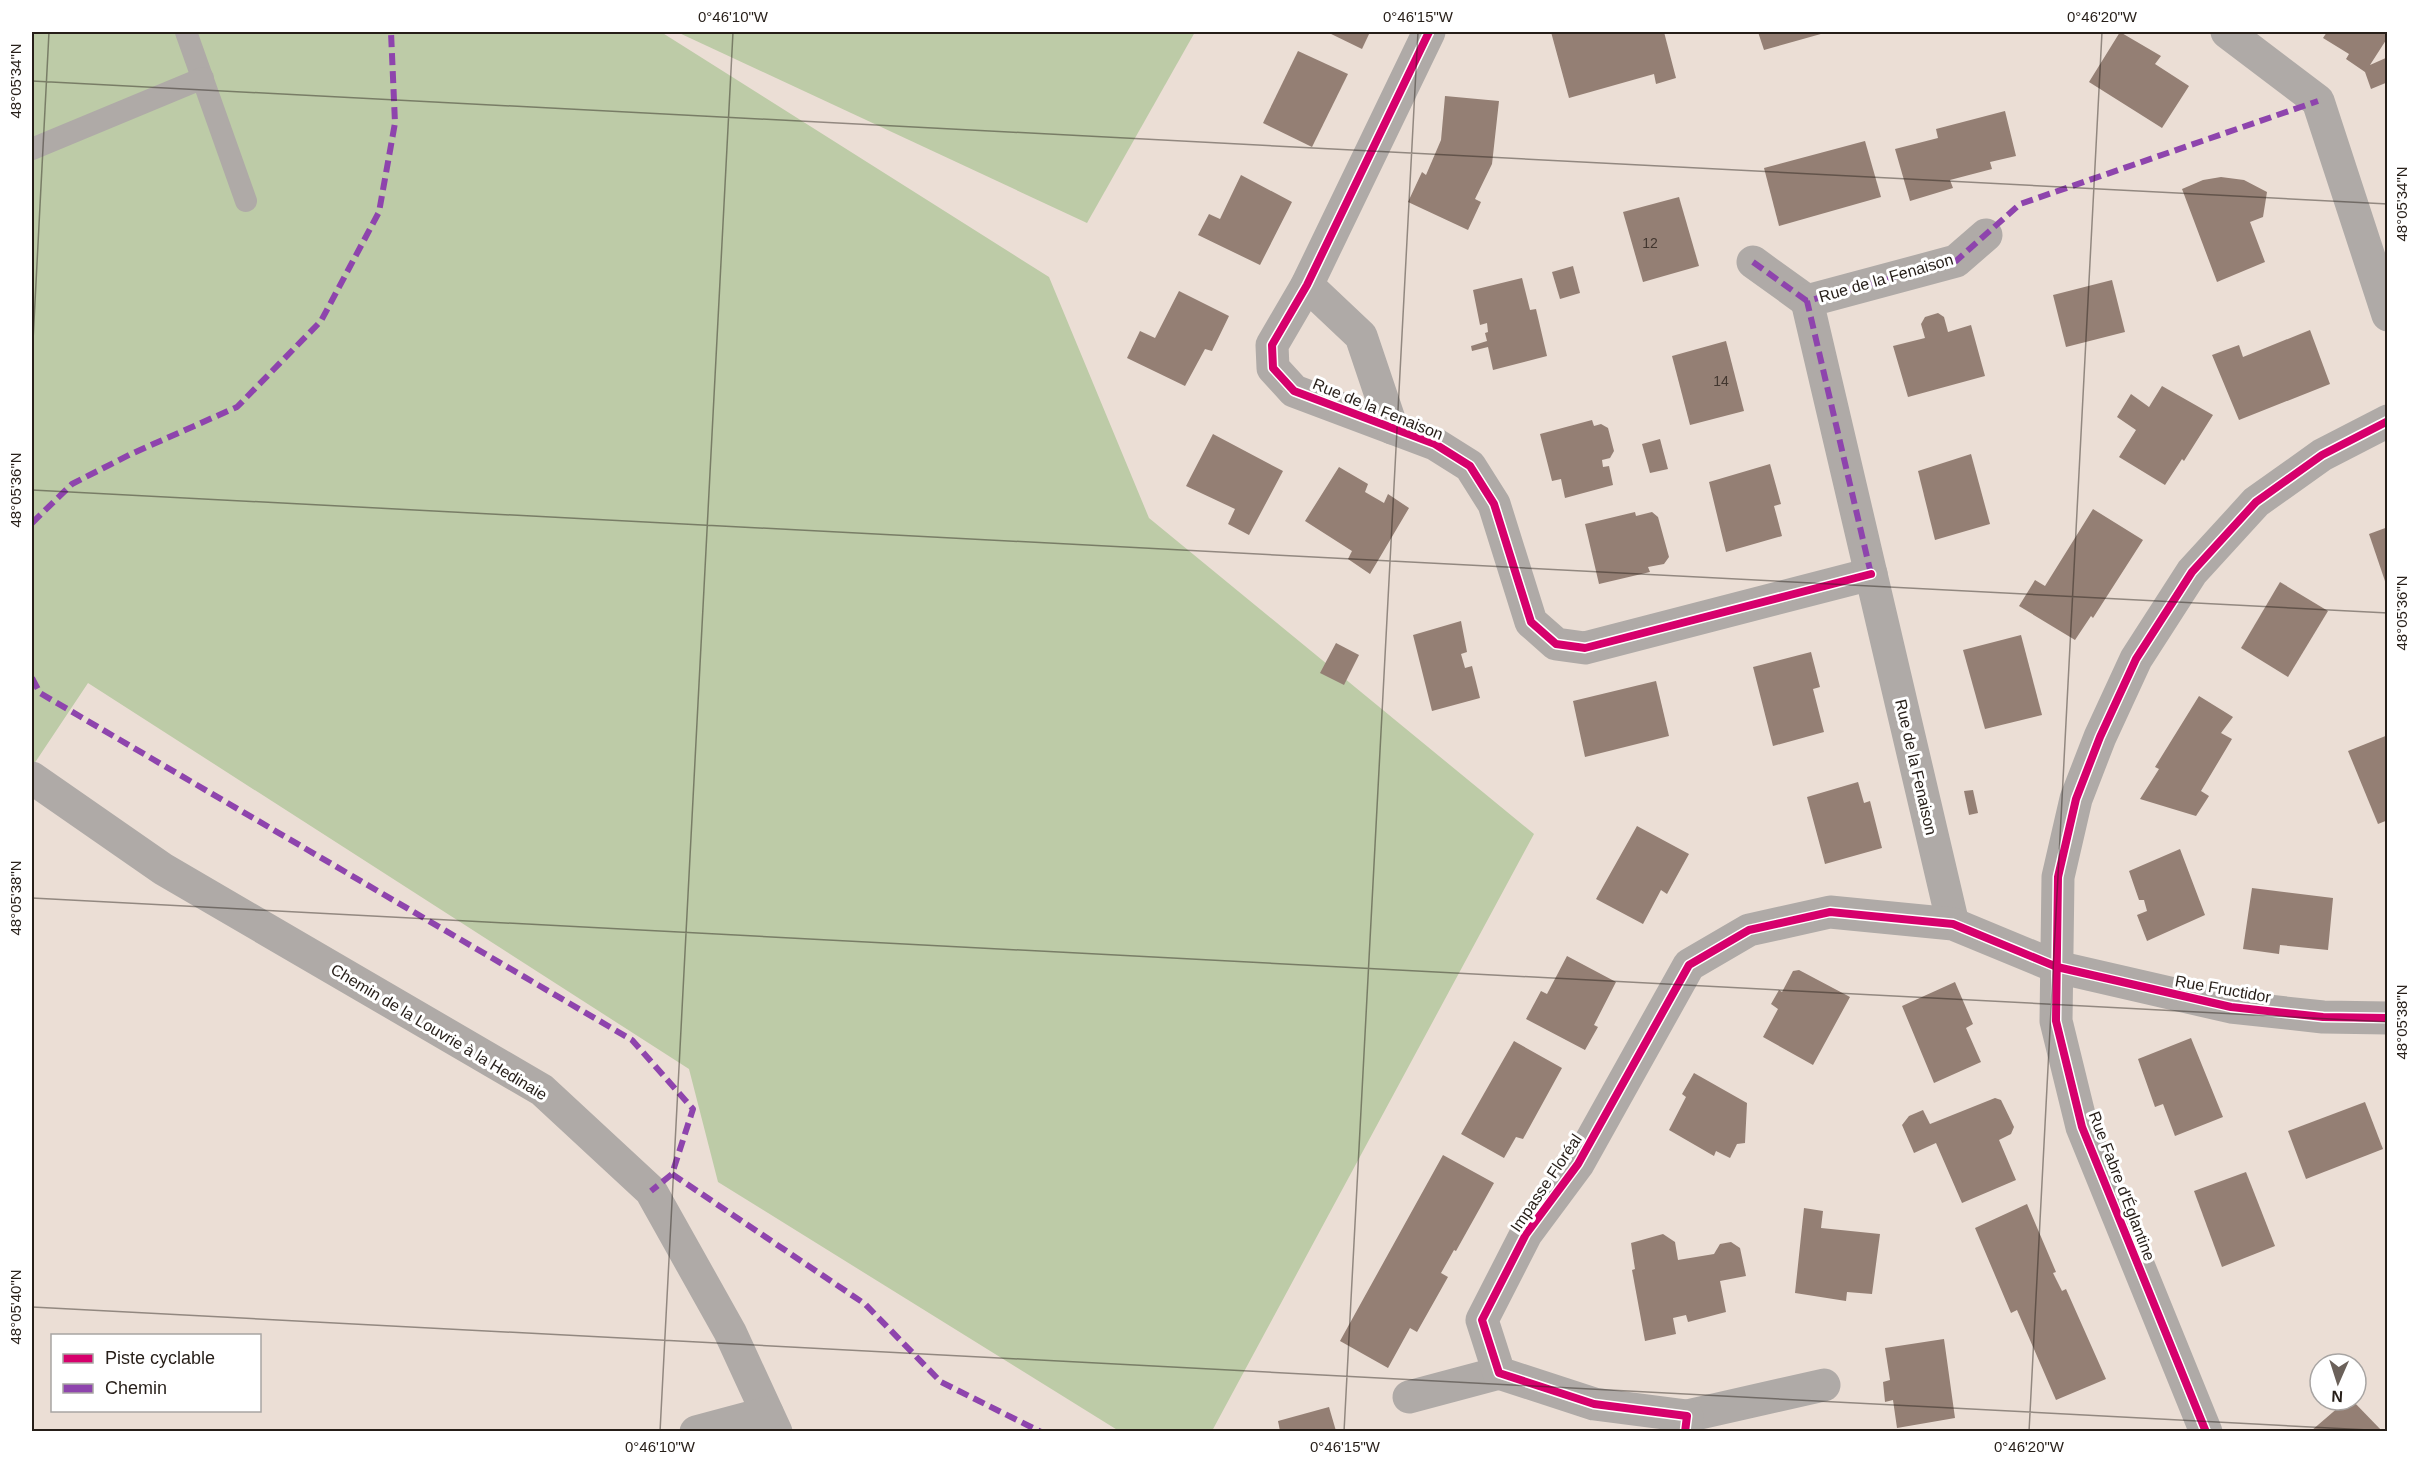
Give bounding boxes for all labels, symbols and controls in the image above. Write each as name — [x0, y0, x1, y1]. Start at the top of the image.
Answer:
text: 0°46'10"W — [698, 8, 769, 25]
text: 0°46'15"W — [1383, 8, 1454, 25]
text: 0°46'20"W — [2067, 8, 2138, 25]
text: 48°05'34"N — [7, 43, 24, 119]
text: 48°05'34"N — [2393, 166, 2410, 242]
house number: 12 — [1642, 235, 1658, 251]
street label: Rue de la Fenaison — [1817, 251, 1955, 305]
house number: 14 — [1713, 373, 1729, 389]
street label: Rue de la Fenaison — [1310, 375, 1446, 443]
text: 48°05'36"N — [7, 452, 24, 528]
text: 48°05'36"N — [2393, 575, 2410, 651]
street label: Rue de la Fenaison — [1892, 697, 1940, 837]
text: 48°05'38"N — [7, 860, 24, 936]
street label: Chemin de la Louvrie à la Hedinaie — [328, 961, 550, 1103]
street label: Rue Fructidor — [2174, 972, 2273, 1006]
text: 48°05'38"N — [2393, 984, 2410, 1060]
street label: Rue Fabre d'Églantine — [2086, 1109, 2159, 1263]
street label: Impasse Floréal — [1507, 1131, 1585, 1235]
text: 48°05'40"N — [7, 1269, 24, 1345]
legend — [51, 1334, 261, 1412]
text: Piste cyclable — [105, 1348, 215, 1368]
north arrow — [2308, 1352, 2368, 1412]
text: Chemin — [105, 1378, 167, 1398]
text: N — [2331, 1388, 2343, 1405]
text: 0°46'10"W — [625, 1438, 696, 1455]
text: 0°46'15"W — [1310, 1438, 1381, 1455]
text: 0°46'20"W — [1994, 1438, 2065, 1455]

